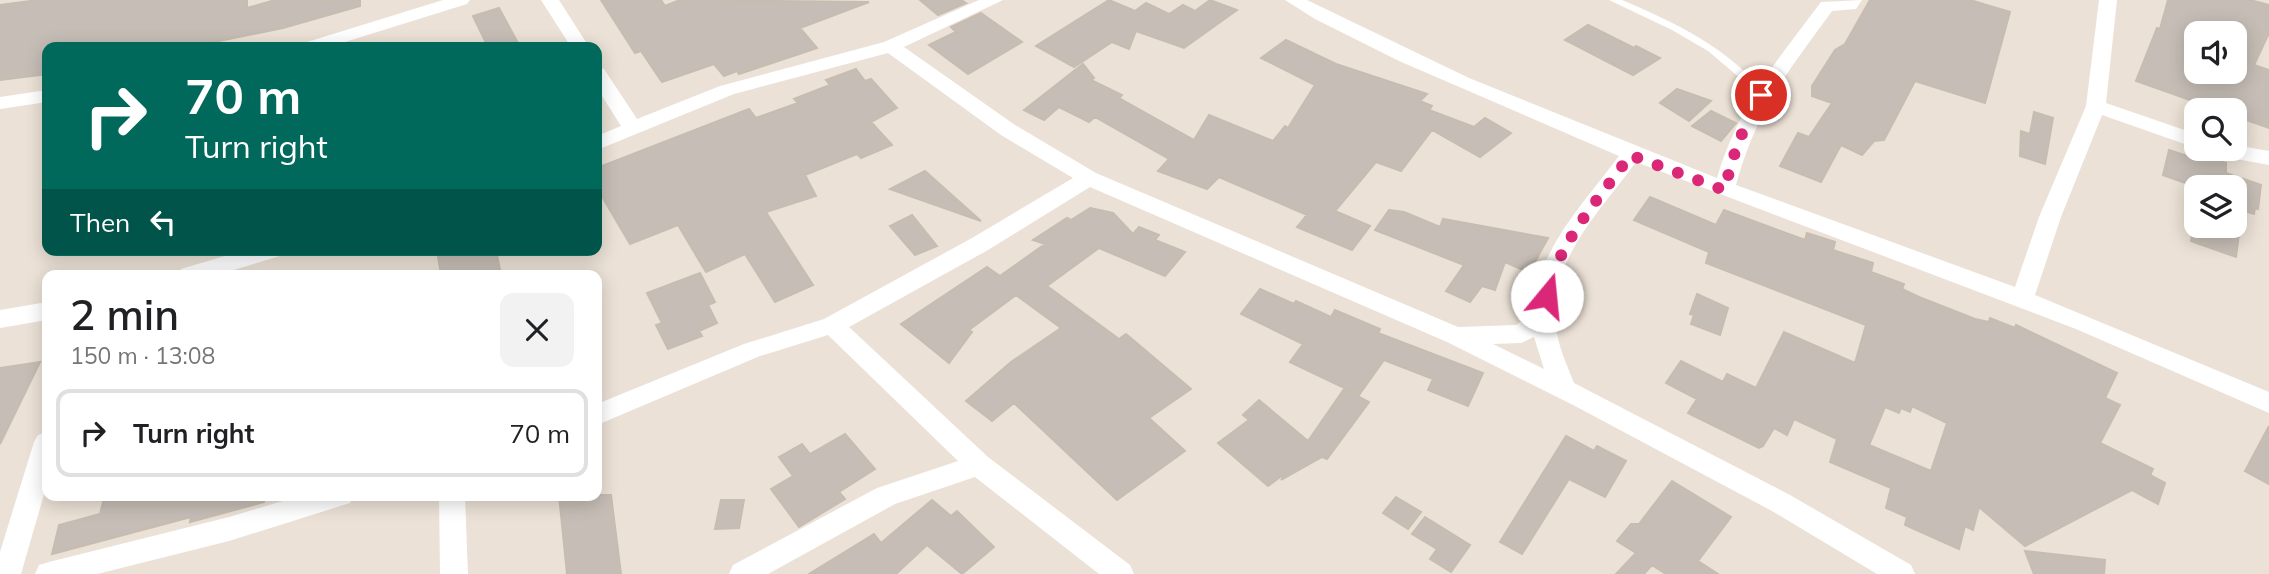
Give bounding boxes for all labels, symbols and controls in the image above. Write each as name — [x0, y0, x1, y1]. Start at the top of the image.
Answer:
map controls — [2184, 21, 2247, 238]
button: sound — [2184, 21, 2247, 84]
text: 70 m — [185, 65, 301, 126]
pin — [1731, 65, 1791, 125]
icon: right — [70, 70, 161, 161]
icon: arrive — [1742, 76, 1780, 114]
button: search — [2184, 98, 2247, 161]
text: Turn right — [185, 126, 328, 166]
button: layers — [2184, 175, 2247, 238]
icon: left — [144, 203, 182, 241]
text: Then — [70, 206, 130, 239]
position arrow — [1510, 259, 1584, 333]
text: 2 min — [70, 288, 179, 341]
button: close — [500, 293, 574, 367]
text: 150 m · 13:08 — [70, 341, 215, 370]
icon: right — [74, 414, 112, 452]
text: Turn right — [133, 417, 254, 450]
text: 70 m — [509, 417, 570, 450]

